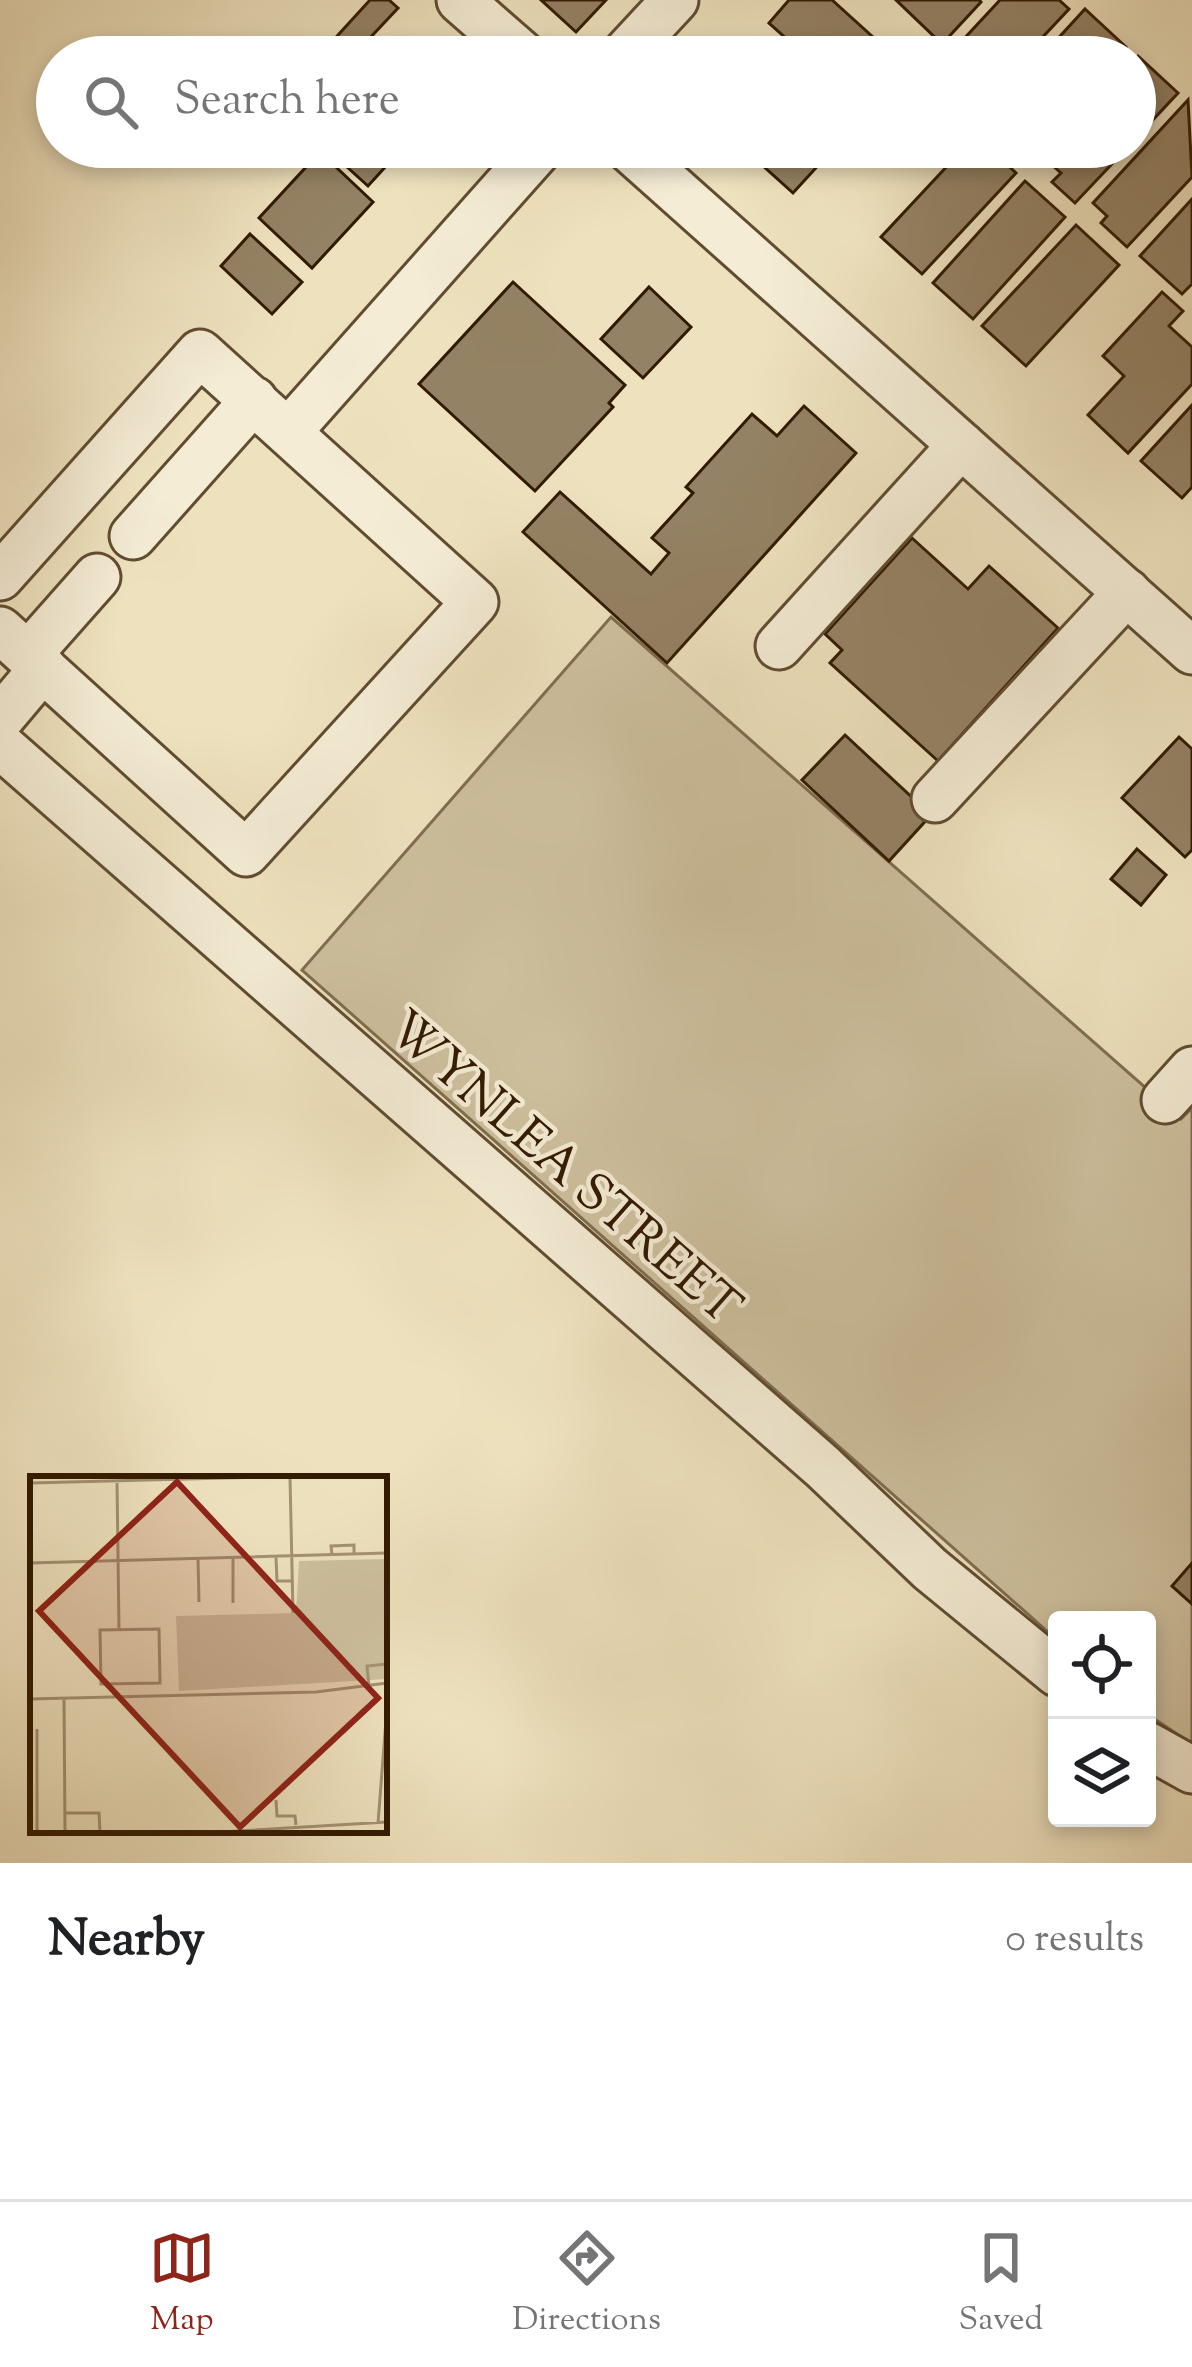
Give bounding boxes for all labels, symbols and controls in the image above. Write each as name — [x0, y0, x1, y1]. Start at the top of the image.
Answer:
search box — [36, 36, 1156, 168]
icon: search — [78, 69, 144, 135]
text: Search here — [174, 70, 400, 135]
street label: WYNLEA STREET — [369, 996, 755, 1345]
inset map — [30, 1476, 387, 1833]
map controls — [1048, 1611, 1156, 1827]
button: locate — [1048, 1611, 1156, 1719]
button: layers — [1048, 1719, 1156, 1827]
text: Nearby — [48, 1905, 205, 1978]
text: 0 results — [1005, 1913, 1144, 1969]
tab: Map — [149, 2225, 215, 2345]
tab: Directions — [512, 2225, 661, 2345]
tab: Saved — [959, 2225, 1043, 2345]

